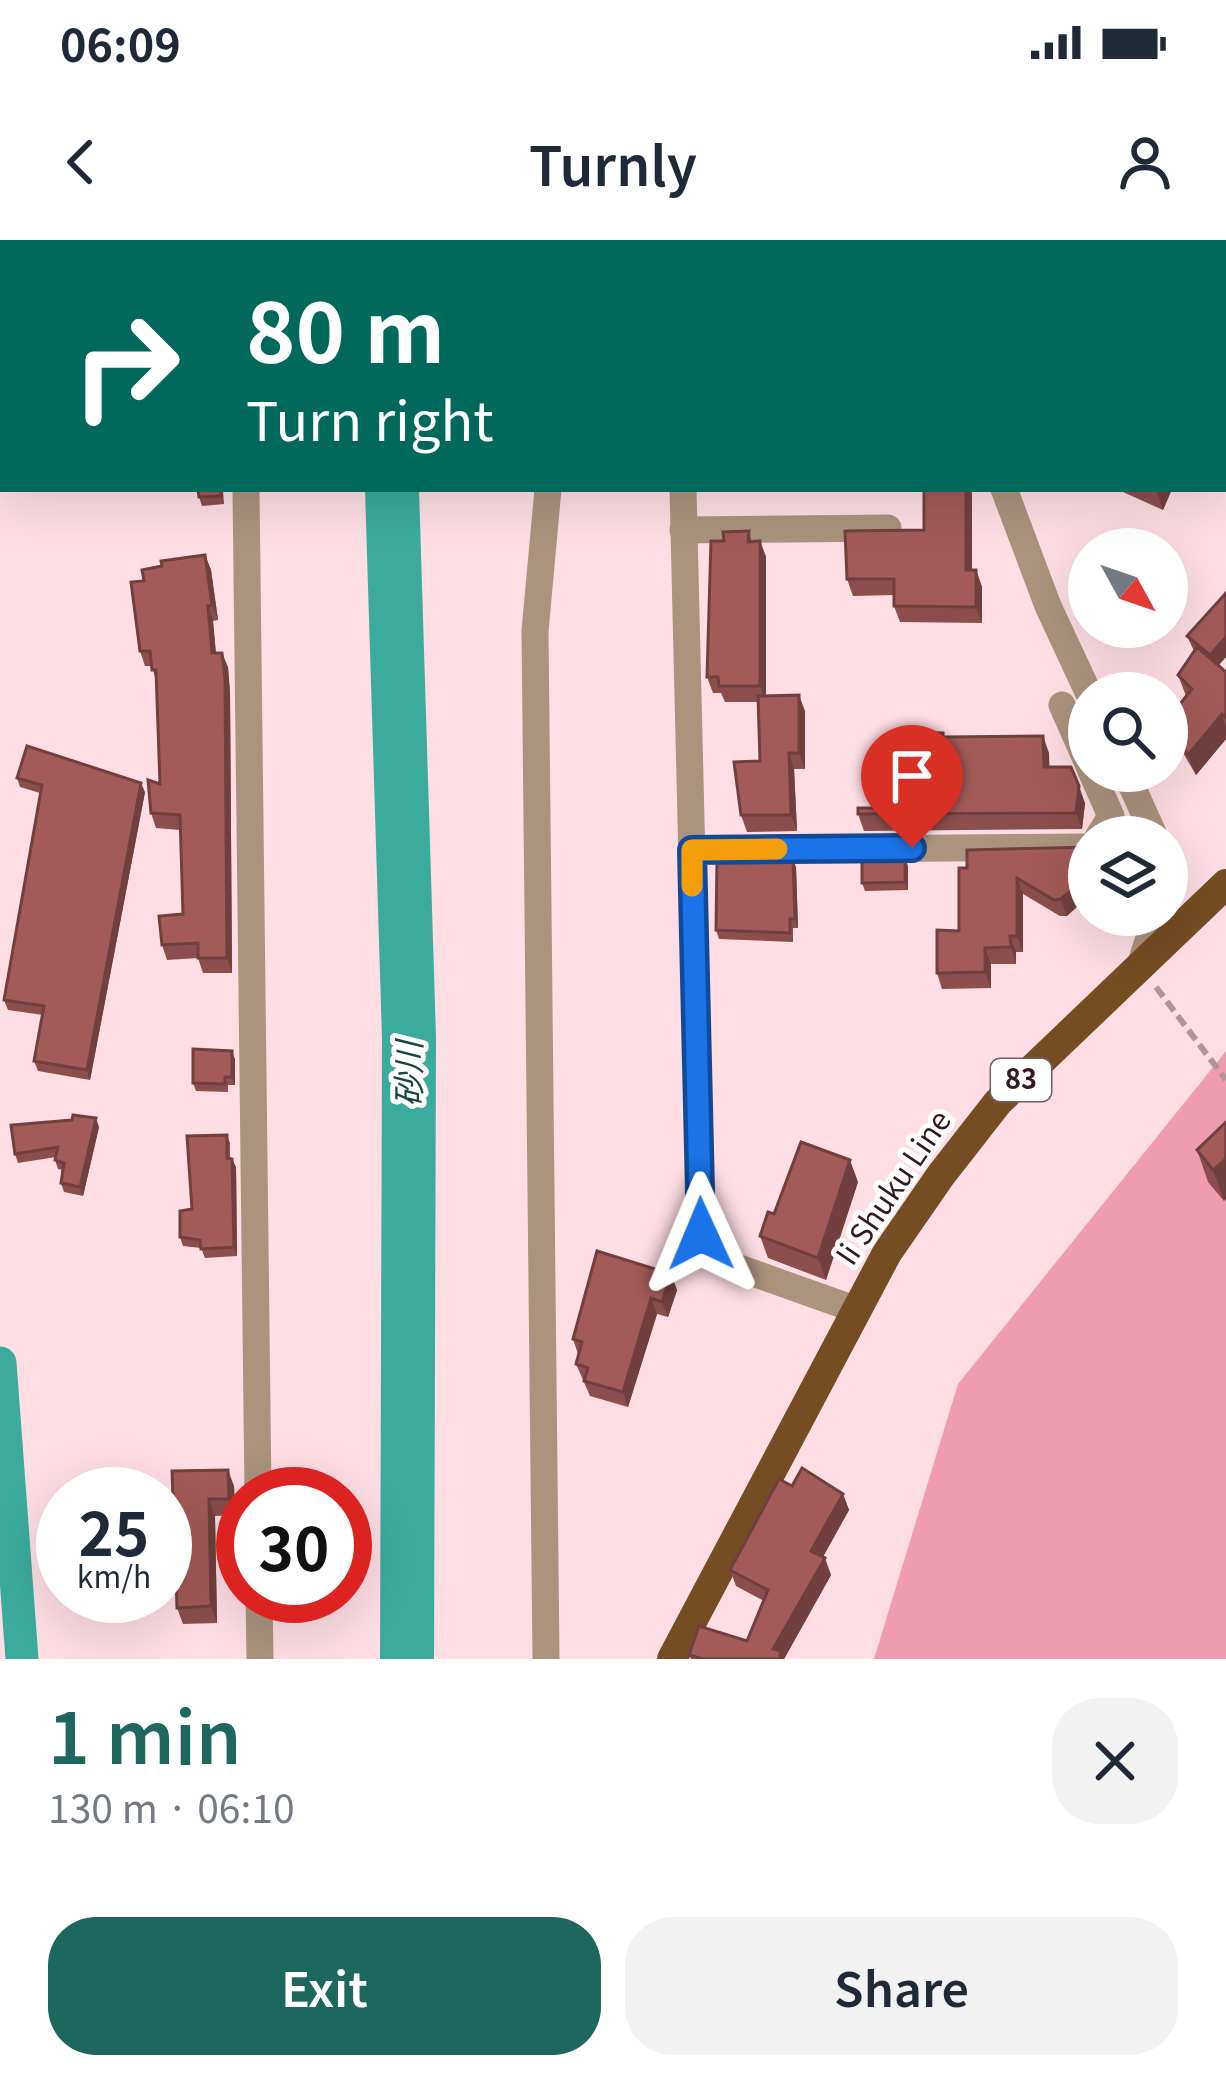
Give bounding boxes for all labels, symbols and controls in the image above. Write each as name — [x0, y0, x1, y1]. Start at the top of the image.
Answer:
text: 06:09 — [60, 10, 181, 75]
text: Turnly — [529, 123, 697, 202]
icon: back — [48, 129, 114, 195]
icon: person — [1112, 129, 1178, 195]
text: 80 m — [246, 266, 445, 387]
icon: right — [48, 288, 204, 444]
text: Turn right — [246, 378, 494, 457]
north arrow — [1068, 528, 1188, 648]
map controls — [1068, 528, 1188, 936]
button: search — [1068, 672, 1188, 792]
pin — [861, 725, 963, 848]
icon: arrive — [879, 743, 945, 809]
button: layers — [1068, 816, 1188, 936]
water label: 砂川 — [383, 1038, 431, 1107]
road number: 83 — [991, 1059, 1051, 1101]
street label: Ii Shuku Line — [823, 1100, 960, 1273]
position arrow — [638, 1171, 764, 1297]
speed limit sign: 30 — [216, 1467, 372, 1623]
text: 25 — [79, 1486, 149, 1573]
text: km/h — [77, 1553, 151, 1597]
text: 1 min — [48, 1680, 241, 1785]
button: close — [1052, 1698, 1178, 1824]
text: 130 m · 06:10 — [48, 1778, 295, 1834]
button: Exit — [48, 1917, 601, 2055]
button: Share — [625, 1917, 1178, 2055]

